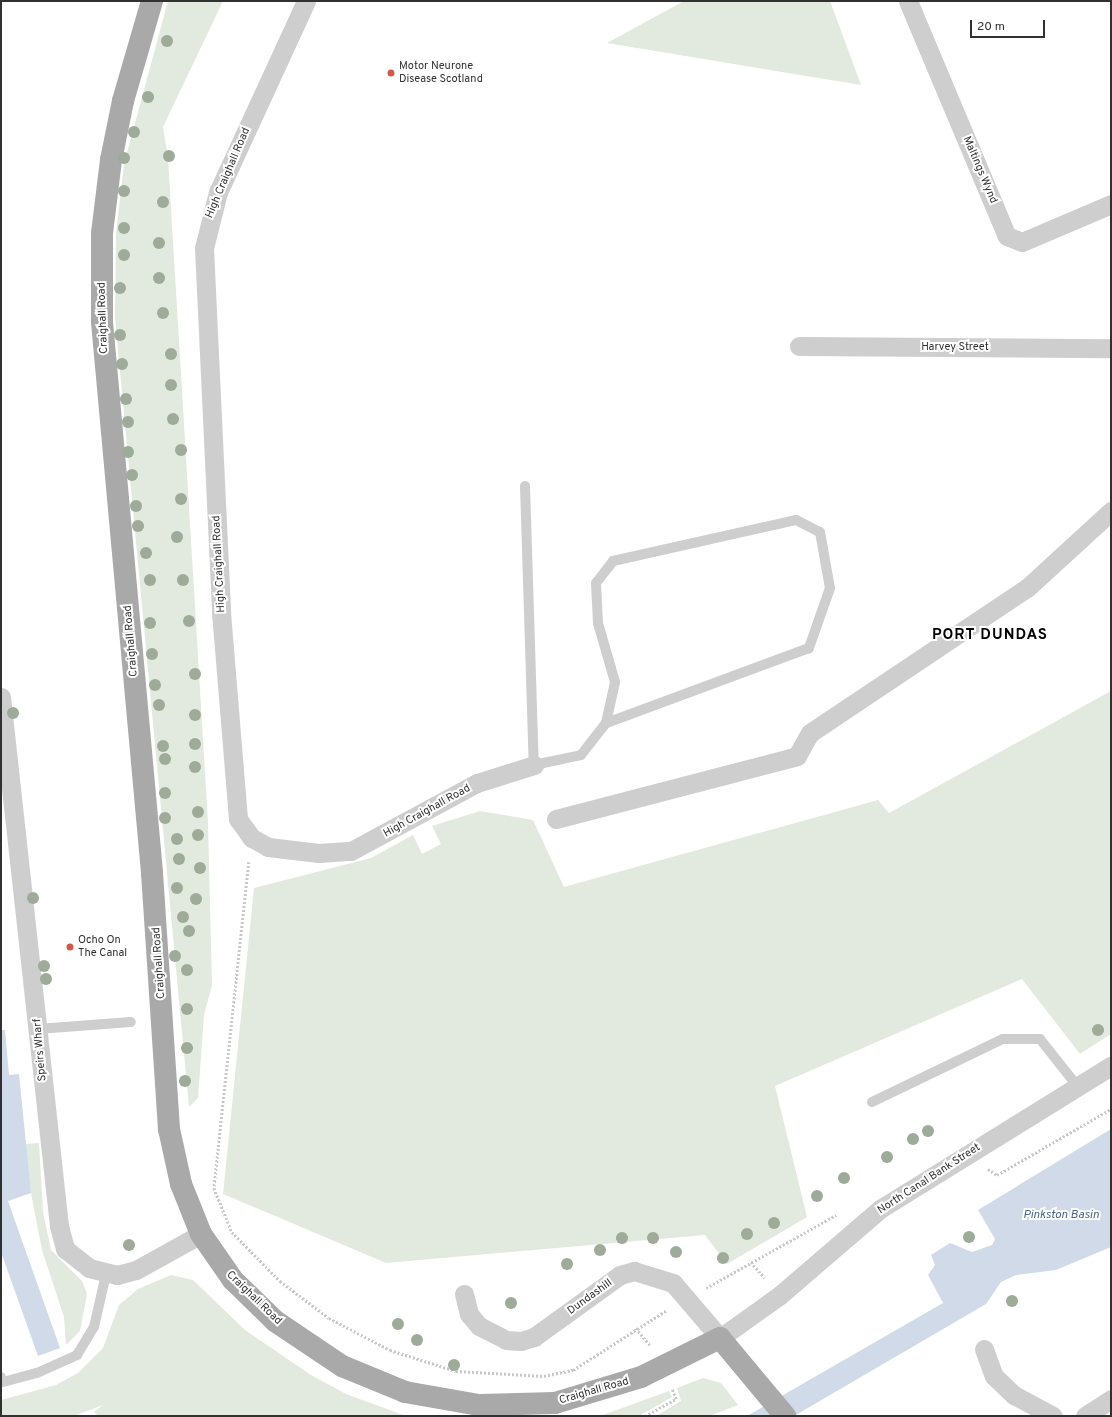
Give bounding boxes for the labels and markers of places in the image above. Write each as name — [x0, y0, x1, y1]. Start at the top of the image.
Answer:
place label: Motor Neurone Disease Scotland — [399, 60, 483, 86]
marker: Motor Neurone Disease Scotland — [386, 68, 396, 78]
place label: Ocho On The Canal — [78, 934, 127, 960]
marker: Ocho On The Canal — [65, 942, 75, 952]

